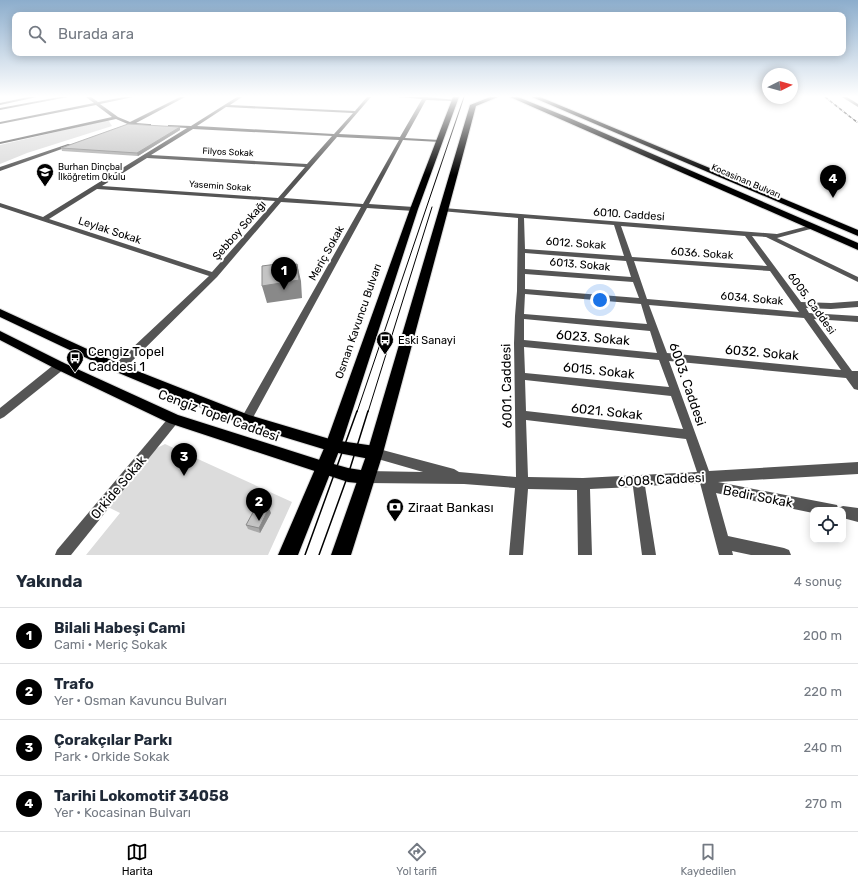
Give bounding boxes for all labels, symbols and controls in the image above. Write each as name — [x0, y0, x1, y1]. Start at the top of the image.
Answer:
search box — [12, 12, 846, 56]
icon: search — [26, 23, 48, 45]
text: Burada ara — [58, 25, 134, 43]
north arrow — [762, 68, 798, 104]
street label: Filyos Sokak — [202, 146, 254, 158]
school or university icon: Burhan Dinçbal İlköğretim Okulu — [35, 162, 55, 187]
place label: Burhan Dinçbal İlköğretim Okulu — [58, 162, 126, 182]
street label: Kocasinan Bulvarı — [710, 162, 782, 200]
pin: 4 — [820, 165, 846, 198]
street label: Yasemin Sokak — [189, 179, 252, 193]
street label: Şebboy Sokağı — [210, 198, 269, 263]
street label: 6010. Caddesi — [593, 206, 665, 223]
street label: Leylak Sokak — [77, 214, 143, 247]
street label: Meriç Sokak — [306, 223, 347, 283]
street label: 6012. Sokak — [545, 235, 607, 252]
street label: 6036. Sokak — [670, 245, 734, 262]
street label: 6013. Sokak — [549, 255, 611, 274]
pin: 1 — [271, 257, 297, 290]
street label: Osman Kavuncu Bulvarı — [333, 262, 384, 380]
street label: 6005. Caddesi — [785, 270, 838, 337]
street label: 6034. Sokak — [720, 289, 784, 308]
your location — [590, 290, 610, 310]
street label: 6023. Sokak — [555, 327, 631, 348]
bus stop icon: Eski Sanayi — [375, 330, 395, 355]
place label: Eski Sanayi — [398, 334, 456, 347]
street label: 6003. Caddesi — [666, 341, 709, 428]
street label: 6032. Sokak — [724, 342, 800, 363]
street label: 6001. Caddesi — [498, 343, 515, 428]
place label: Cengiz Topel Caddesi 1 — [88, 344, 164, 374]
bus stop icon: Cengiz Topel Caddesi 1 — [65, 348, 85, 373]
street label: 6015. Sokak — [562, 359, 636, 382]
street label: Cengiz Topel Caddesi — [156, 387, 281, 445]
street label: 6021. Sokak — [570, 400, 644, 423]
pin: 3 — [171, 443, 197, 476]
street label: Orkide Sokak — [88, 452, 149, 522]
street label: 6008. Caddesi — [617, 470, 705, 489]
street label: Bedir Sokak — [722, 482, 794, 511]
pin: 2 — [246, 488, 272, 521]
bank icon: Ziraat Bankası — [385, 497, 405, 522]
place label: Ziraat Bankası — [408, 500, 494, 515]
map controls — [810, 507, 846, 543]
button: locate — [810, 507, 846, 543]
text: Yakında — [16, 571, 82, 591]
text: 4 sonuç — [794, 574, 842, 589]
text: Bilali Habeşi Cami — [54, 619, 185, 637]
text: 1 — [26, 628, 32, 643]
text: 200 m — [803, 628, 842, 643]
text: Cami · Meriç Sokak — [54, 637, 167, 652]
text: Trafo — [54, 675, 94, 693]
text: 2 — [25, 684, 33, 699]
text: 220 m — [804, 684, 842, 699]
text: Yer · Osman Kavuncu Bulvarı — [54, 693, 227, 708]
text: Çorakçılar Parkı — [54, 731, 172, 749]
text: 3 — [25, 740, 33, 755]
text: 240 m — [803, 740, 842, 755]
text: Park · Orkide Sokak — [54, 749, 169, 764]
text: Tarihi Lokomotif 34058 — [54, 787, 229, 805]
text: 4 — [25, 796, 33, 811]
text: 270 m — [805, 796, 842, 811]
text: Yer · Kocasinan Bulvarı — [54, 805, 191, 820]
tab: Harita — [122, 841, 153, 878]
tab: Yol tarifi — [396, 841, 437, 878]
tab: Kaydedilen — [681, 841, 736, 878]

